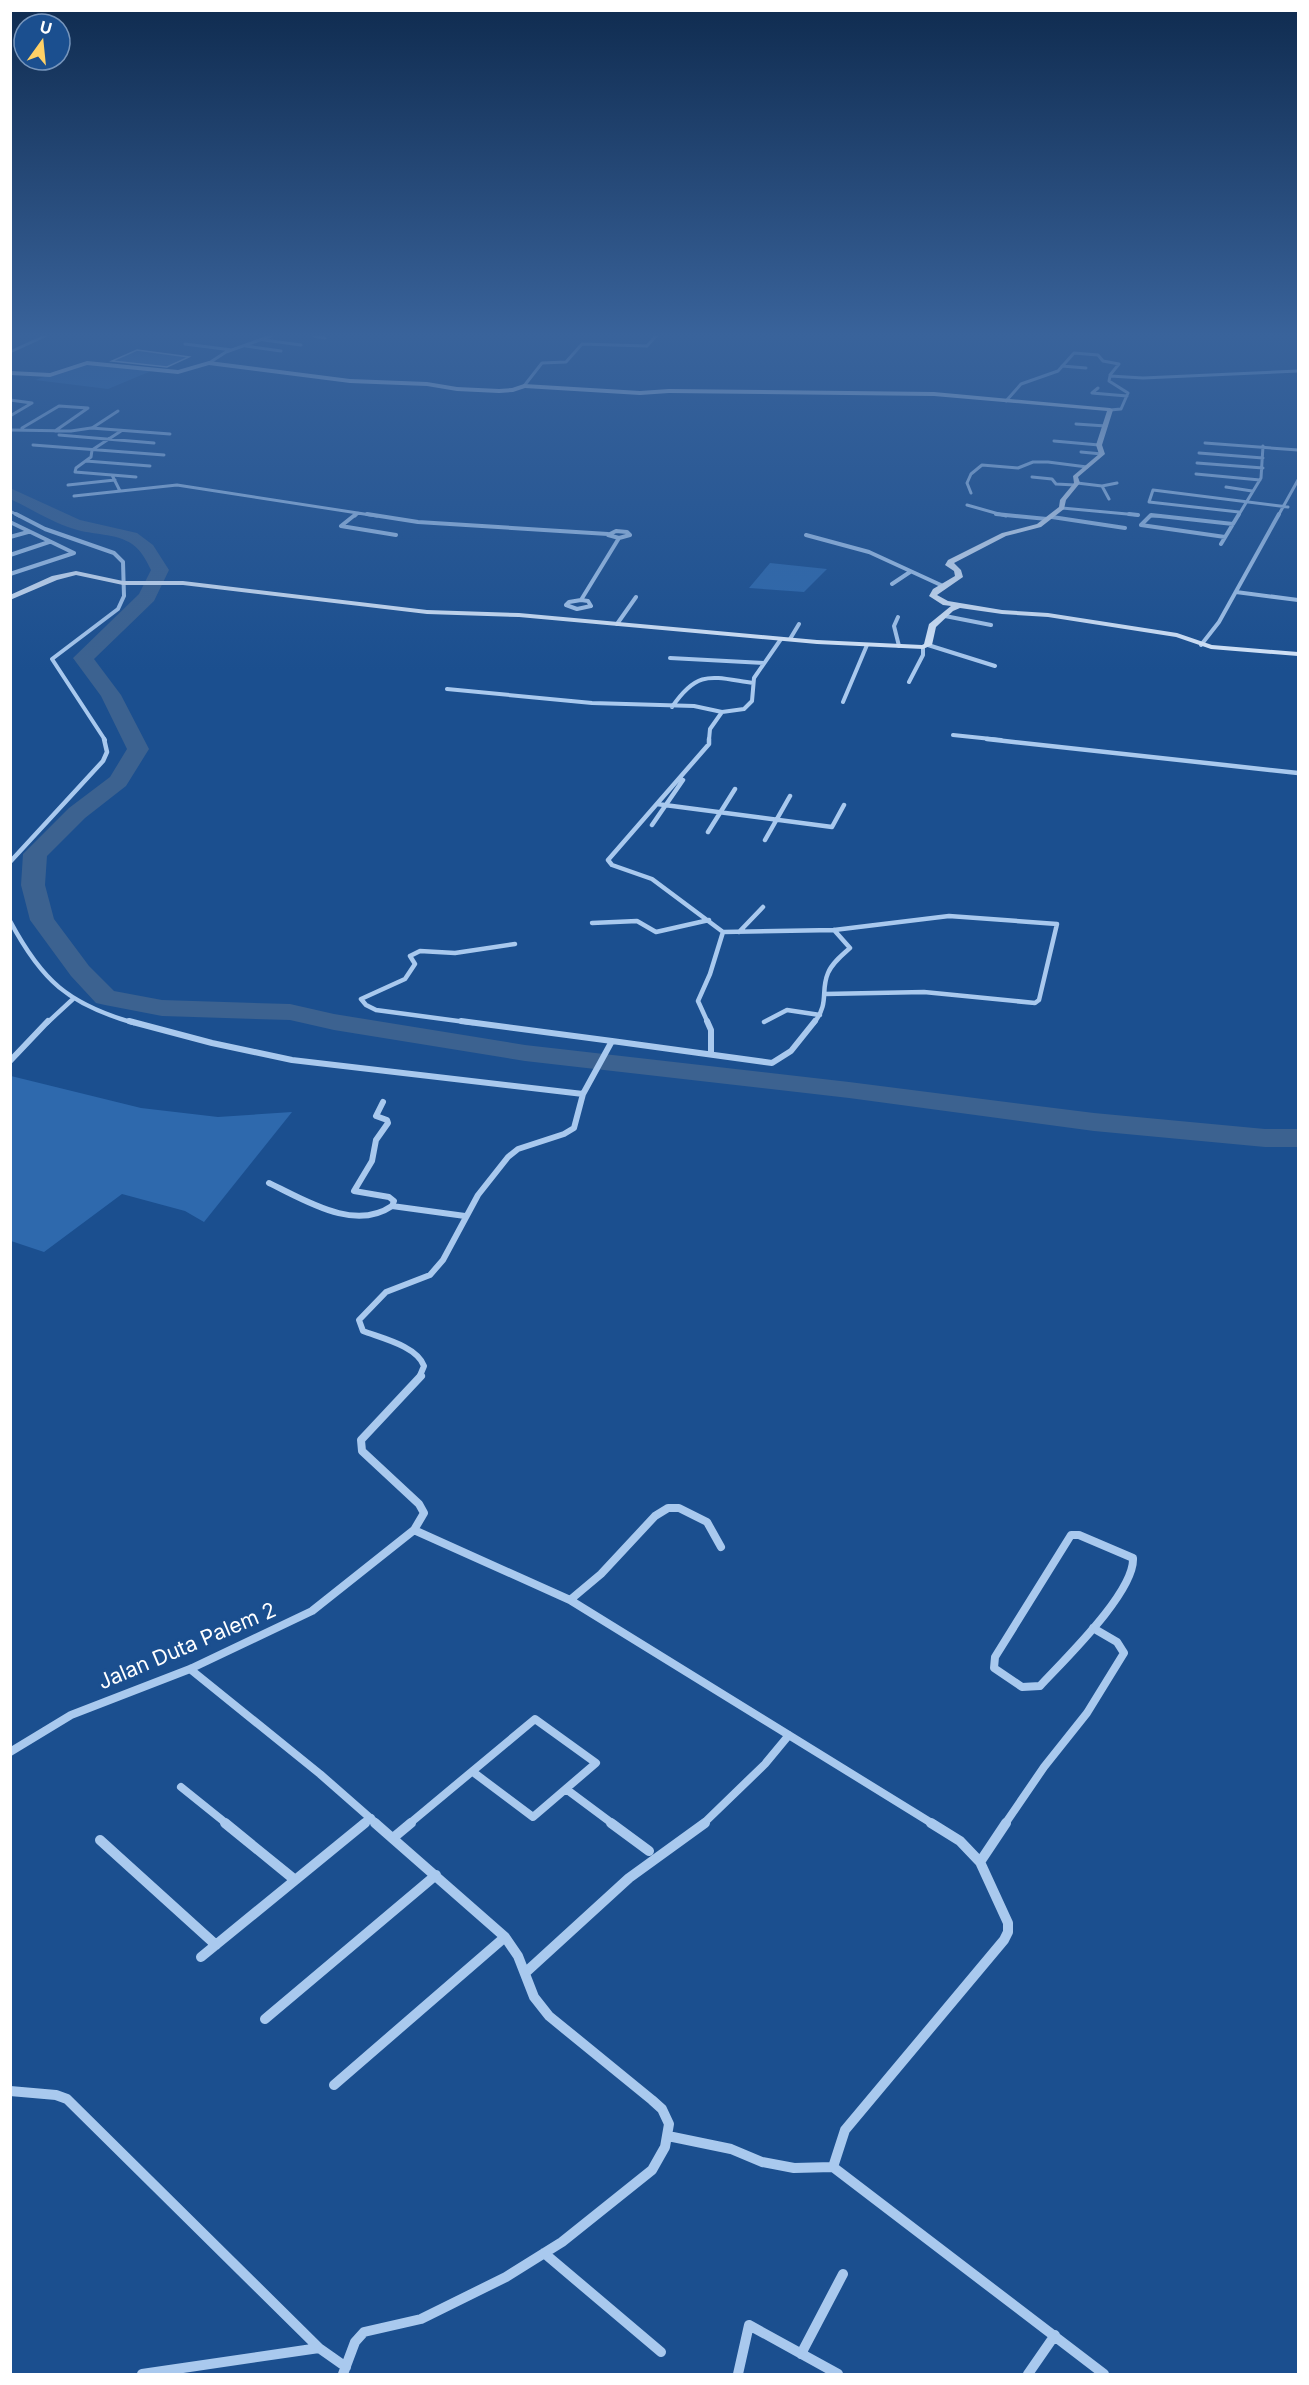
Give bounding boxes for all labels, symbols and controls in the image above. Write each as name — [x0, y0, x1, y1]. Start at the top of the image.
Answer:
north arrow — [12, 12, 72, 72]
text: U — [38, 16, 54, 39]
street label: Jalan Duta Palem 2 — [94, 1597, 280, 1694]

